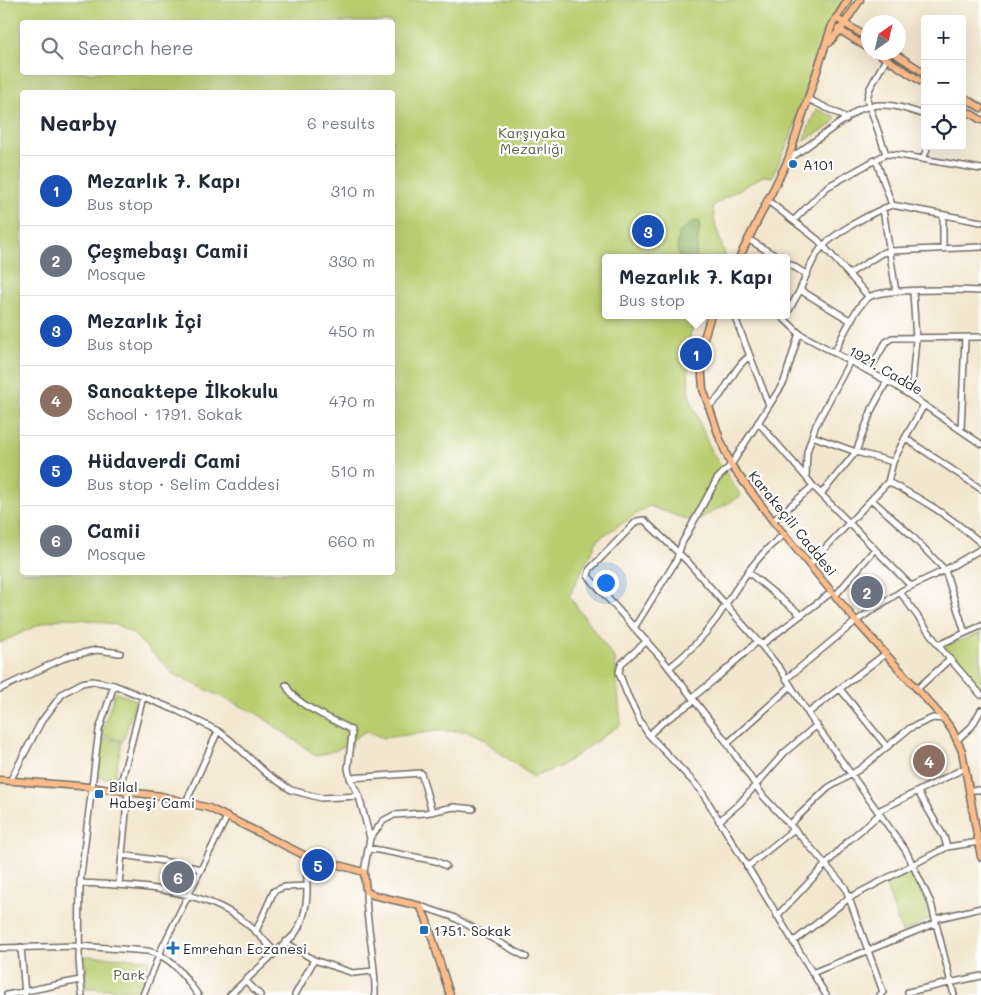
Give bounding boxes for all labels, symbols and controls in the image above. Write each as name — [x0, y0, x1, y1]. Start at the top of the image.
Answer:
north arrow — [861, 15, 906, 60]
map controls — [921, 15, 966, 150]
button: + — [921, 15, 966, 60]
search box — [20, 20, 395, 75]
icon: search — [38, 34, 66, 62]
text: Search here — [78, 35, 194, 60]
button: − — [921, 60, 966, 105]
button: locate — [921, 105, 966, 150]
text: Nearby — [40, 109, 117, 136]
text: 6 results — [307, 112, 375, 133]
park label: Karşıyaka Mezarlığı — [498, 123, 566, 158]
place label: A101 — [803, 155, 834, 174]
marker: A101 — [787, 158, 799, 170]
text: Mezarlık 7. Kapı — [87, 168, 241, 193]
text: 1 — [52, 180, 60, 201]
text: 310 m — [331, 180, 375, 201]
text: Bus stop — [87, 193, 153, 214]
pin: 3 — [632, 212, 664, 250]
text: Çeşmebaşı Camii — [87, 238, 249, 263]
text: 2 — [52, 250, 60, 271]
text: 330 m — [329, 250, 375, 271]
popup — [602, 254, 790, 319]
text: Mosque — [87, 263, 146, 284]
text: Mezarlık 7. Kapı — [619, 264, 773, 289]
text: Bus stop — [619, 289, 685, 310]
text: Mezarlık İçi — [87, 308, 202, 333]
text: 3 — [51, 320, 61, 341]
text: 450 m — [329, 320, 375, 341]
text: Bus stop — [87, 333, 153, 354]
pin: 1 — [680, 335, 712, 373]
street label: 1921. Cadde — [846, 341, 926, 399]
text: Sancaktepe İlkokulu — [87, 378, 278, 403]
text: 4 — [51, 390, 61, 411]
text: 470 m — [329, 390, 375, 411]
text: School · 1791. Sokak — [87, 403, 243, 424]
text: Hüdaverdi Cami — [87, 448, 241, 473]
text: 5 — [51, 460, 61, 481]
text: 510 m — [331, 460, 375, 481]
street label: Karakeçili Caddesi — [745, 466, 841, 580]
text: Bus stop · Selim Caddesi — [87, 473, 280, 494]
text: Camii — [87, 518, 141, 543]
text: 6 — [51, 530, 61, 551]
text: 660 m — [328, 530, 375, 551]
text: Mosque — [87, 543, 146, 564]
your location — [593, 570, 619, 596]
pin: 2 — [851, 573, 883, 611]
pin: 4 — [913, 742, 945, 780]
place label: Bilal Habeşi Cami — [109, 777, 195, 812]
marker: Bilal Habeşi Cami — [93, 788, 105, 800]
pin: 5 — [302, 846, 334, 884]
pin: 6 — [162, 858, 194, 896]
place label: 1751. Sokak — [434, 921, 511, 940]
marker: 1751. Sokak — [418, 924, 430, 936]
place label: Emrehan Eczanesi — [183, 939, 307, 958]
marker: Emrehan Eczanesi — [167, 942, 179, 954]
park label: Park — [113, 965, 145, 984]

